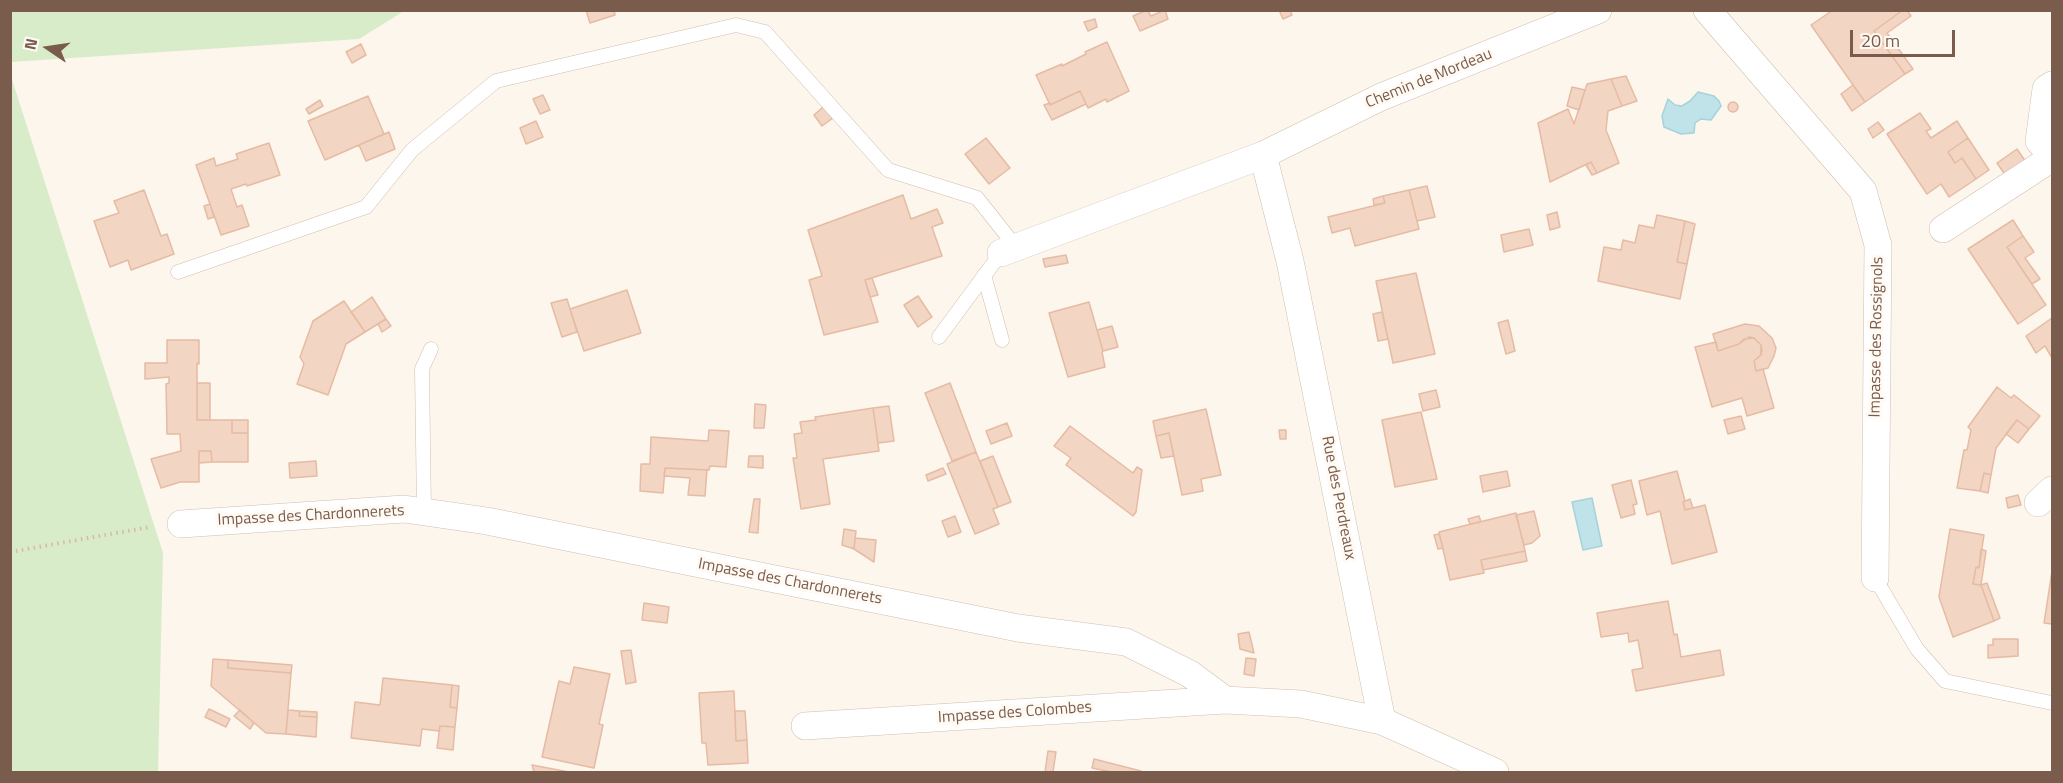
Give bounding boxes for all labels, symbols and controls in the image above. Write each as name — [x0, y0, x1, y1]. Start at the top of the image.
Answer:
north arrow — [18, 18, 78, 78]
scale bar — [1853, 18, 1958, 56]
text: 20 m — [1861, 27, 1900, 54]
text: N — [18, 36, 43, 52]
street label: Chemin de Mordeau — [1363, 45, 1495, 113]
street label: Impasse des Rossignols — [1866, 257, 1888, 417]
street label: Rue des Perdreaux — [1317, 434, 1359, 562]
street label: Impasse des Chardonnerets — [217, 502, 405, 530]
street label: Impasse des Chardonnerets — [696, 555, 884, 609]
street label: Impasse des Colombes — [937, 698, 1093, 728]

